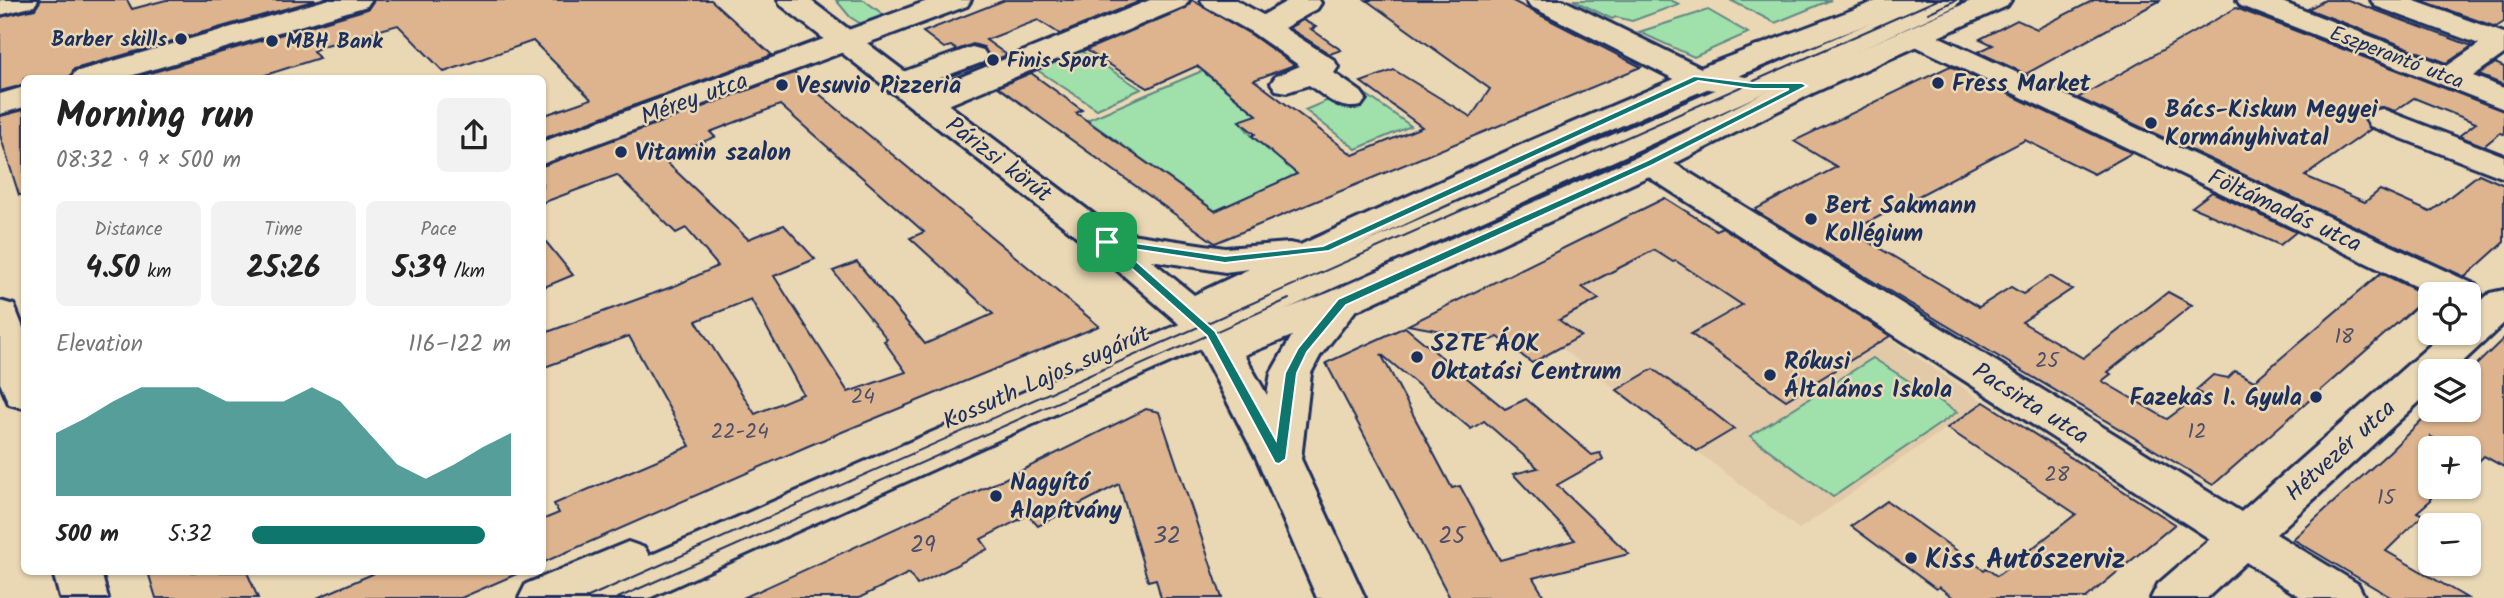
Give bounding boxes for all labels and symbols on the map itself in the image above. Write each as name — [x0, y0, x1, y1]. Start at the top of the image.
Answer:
street label: Eszperantó utca — [2325, 18, 2468, 99]
place label: Barber skills — [51, 24, 167, 57]
place label: MBH Bank — [286, 26, 383, 59]
marker: Barber skills — [173, 31, 189, 47]
marker: MBH Bank — [264, 33, 280, 49]
place label: Finis Sport — [1007, 45, 1109, 78]
marker: Finis Sport — [985, 52, 1001, 68]
street label: Mérey utca — [635, 62, 754, 137]
place label: Fress Market — [1952, 65, 2092, 104]
place label: Vesuvio Pizzeria — [796, 67, 961, 106]
marker: Fress Market — [1930, 75, 1946, 91]
marker: Vesuvio Pizzeria — [774, 77, 790, 93]
place label: Bács-Kiskun Megyei Kormányhivatal — [2165, 91, 2379, 158]
street label: Párizsi körút — [936, 107, 1060, 214]
marker: Bács-Kiskun Megyei Kormányhivatal — [2143, 115, 2159, 131]
place label: Vitamin szalon — [635, 134, 791, 173]
marker: Vitamin szalon — [613, 144, 629, 160]
street label: Föltámadás utca — [2201, 159, 2368, 264]
place label: Bert Sakmann Kollégium — [1825, 187, 1976, 254]
marker: Bert Sakmann Kollégium — [1803, 211, 1819, 227]
pin — [1077, 212, 1137, 272]
street label: Kossuth Lajos sugárút — [937, 315, 1157, 442]
house number: 18 — [2334, 321, 2354, 354]
place label: SZTE ÁOK Oktatási Centrum — [1431, 325, 1621, 392]
place label: Rókusi Általános Iskola — [1784, 343, 1952, 410]
house number: 25 — [2035, 345, 2060, 378]
marker: SZTE ÁOK Oktatási Centrum — [1409, 349, 1425, 365]
street label: Pacsirta utca — [1964, 353, 2096, 456]
marker: Rókusi Általános Iskola — [1762, 367, 1778, 383]
place label: Fazekas I. Gyula — [2130, 379, 2302, 418]
house number: 24 — [851, 381, 875, 414]
marker: Fazekas I. Gyula — [2308, 389, 2324, 405]
street label: Hétvezér utca — [2277, 390, 2405, 512]
house number: 22-24 — [711, 416, 769, 449]
house number: 12 — [2188, 416, 2206, 449]
house number: 28 — [2045, 459, 2070, 492]
place label: Nagyító Alapítvány — [1010, 464, 1123, 531]
house number: 15 — [2377, 482, 2397, 515]
marker: Nagyító Alapítvány — [988, 488, 1004, 504]
house number: 32 — [1153, 517, 1181, 556]
house number: 25 — [1439, 517, 1468, 556]
house number: 29 — [910, 526, 936, 565]
place label: Kiss Autószerviz — [1925, 538, 2125, 583]
marker: Kiss Autószerviz — [1903, 550, 1919, 566]

